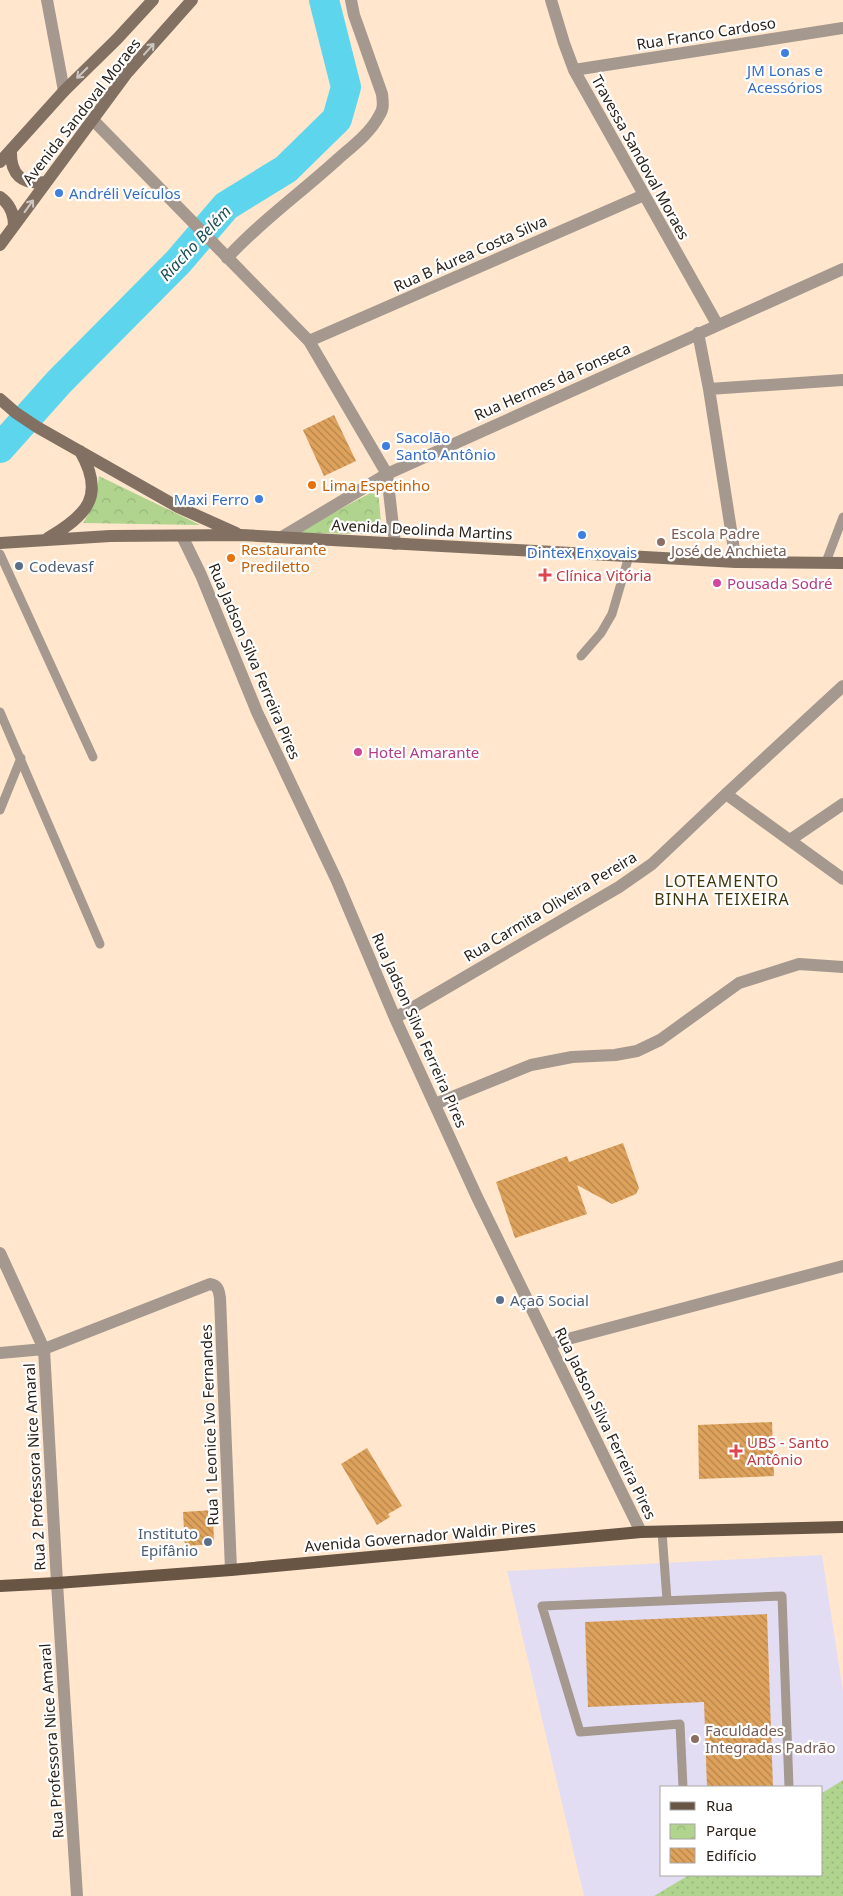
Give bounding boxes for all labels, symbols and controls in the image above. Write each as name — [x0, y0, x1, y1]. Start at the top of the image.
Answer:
street label: Rua Franco Cardoso — [635, 12, 777, 54]
street label: Avenida Sandoval Moraes — [17, 34, 145, 188]
one-way arrow — [143, 42, 154, 55]
marker: JM Lonas e Acessórios — [779, 47, 791, 59]
place label: JM Lonas e Acessórios — [745, 60, 823, 97]
one-way arrow — [76, 67, 89, 79]
street label: Travessa Sandoval Moraes — [587, 71, 695, 243]
place label: Andréli Veículos — [69, 183, 181, 203]
marker: Andréli Veículos — [53, 187, 65, 199]
one-way arrow — [24, 199, 34, 213]
water label: Riacho Belém — [154, 200, 236, 286]
street label: Rua B Áurea Costa Silva — [390, 210, 550, 296]
street label: Rua Hermes da Fonseca — [471, 337, 633, 425]
place label: Sacolão Santo Antônio — [396, 427, 496, 464]
marker: Sacolão Santo Antônio — [380, 440, 392, 452]
place label: Lima Espetinho — [322, 475, 430, 495]
marker: Lima Espetinho — [306, 479, 318, 491]
place label: Maxi Ferro — [174, 489, 249, 509]
marker: Maxi Ferro — [253, 493, 265, 505]
street label: Avenida Deolinda Martins — [331, 514, 513, 544]
place label: Escola Padre José de Anchieta — [669, 523, 787, 560]
marker: Dintex Enxovais — [576, 529, 588, 541]
marker: Escola Padre José de Anchieta — [655, 536, 667, 548]
place label: Restaurante Prediletto — [241, 539, 327, 576]
place label: Dintex Enxovais — [527, 542, 637, 562]
marker: Restaurante Prediletto — [225, 552, 237, 564]
place label: Codevasf — [29, 556, 94, 576]
marker: Codevasf — [13, 560, 25, 572]
street label: Rua Jadson Silva Ferreira Pires — [205, 560, 305, 762]
place label: Clínica Vitória — [556, 565, 652, 585]
marker: Clínica Vitória — [538, 568, 552, 582]
place label: Pousada Sodré — [727, 573, 832, 593]
marker: Pousada Sodré — [711, 577, 723, 589]
place label: Hotel Amarante — [368, 742, 479, 762]
marker: Hotel Amarante — [352, 746, 364, 758]
street label: Rua Carmita Oliveira Pereira — [460, 846, 640, 966]
district label: LOTEAMENTO BINHA TEIXEIRA — [654, 870, 790, 910]
street label: Rua Jadson Silva Ferreira Pires — [368, 929, 472, 1131]
place label: Açaõ Social — [510, 1290, 589, 1310]
marker: Açaõ Social — [494, 1294, 506, 1306]
street label: Rua 1 Leonice Ivo Fernandes — [195, 1324, 223, 1526]
street label: Rua Jadson Silva Ferreira Pires — [551, 1324, 661, 1522]
street label: Rua 2 Professora Nice Amaral — [19, 1363, 49, 1571]
place label: UBS - Santo Antônio — [747, 1432, 829, 1469]
marker: UBS - Santo Antônio — [729, 1444, 743, 1458]
street label: Avenida Governador Waldir Pires — [304, 1516, 536, 1556]
place label: Instituto Epifânio — [138, 1523, 198, 1560]
marker: Instituto Epifânio — [202, 1536, 214, 1548]
street label: Rua Professora Nice Amaral — [34, 1643, 68, 1839]
place label: Faculdades Integradas Padrão — [705, 1720, 836, 1757]
marker: Faculdades Integradas Padrão — [689, 1733, 701, 1745]
legend — [660, 1786, 823, 1876]
text: Rua — [706, 1795, 733, 1815]
text: Parque — [706, 1820, 756, 1840]
text: Edifício — [706, 1845, 757, 1865]

